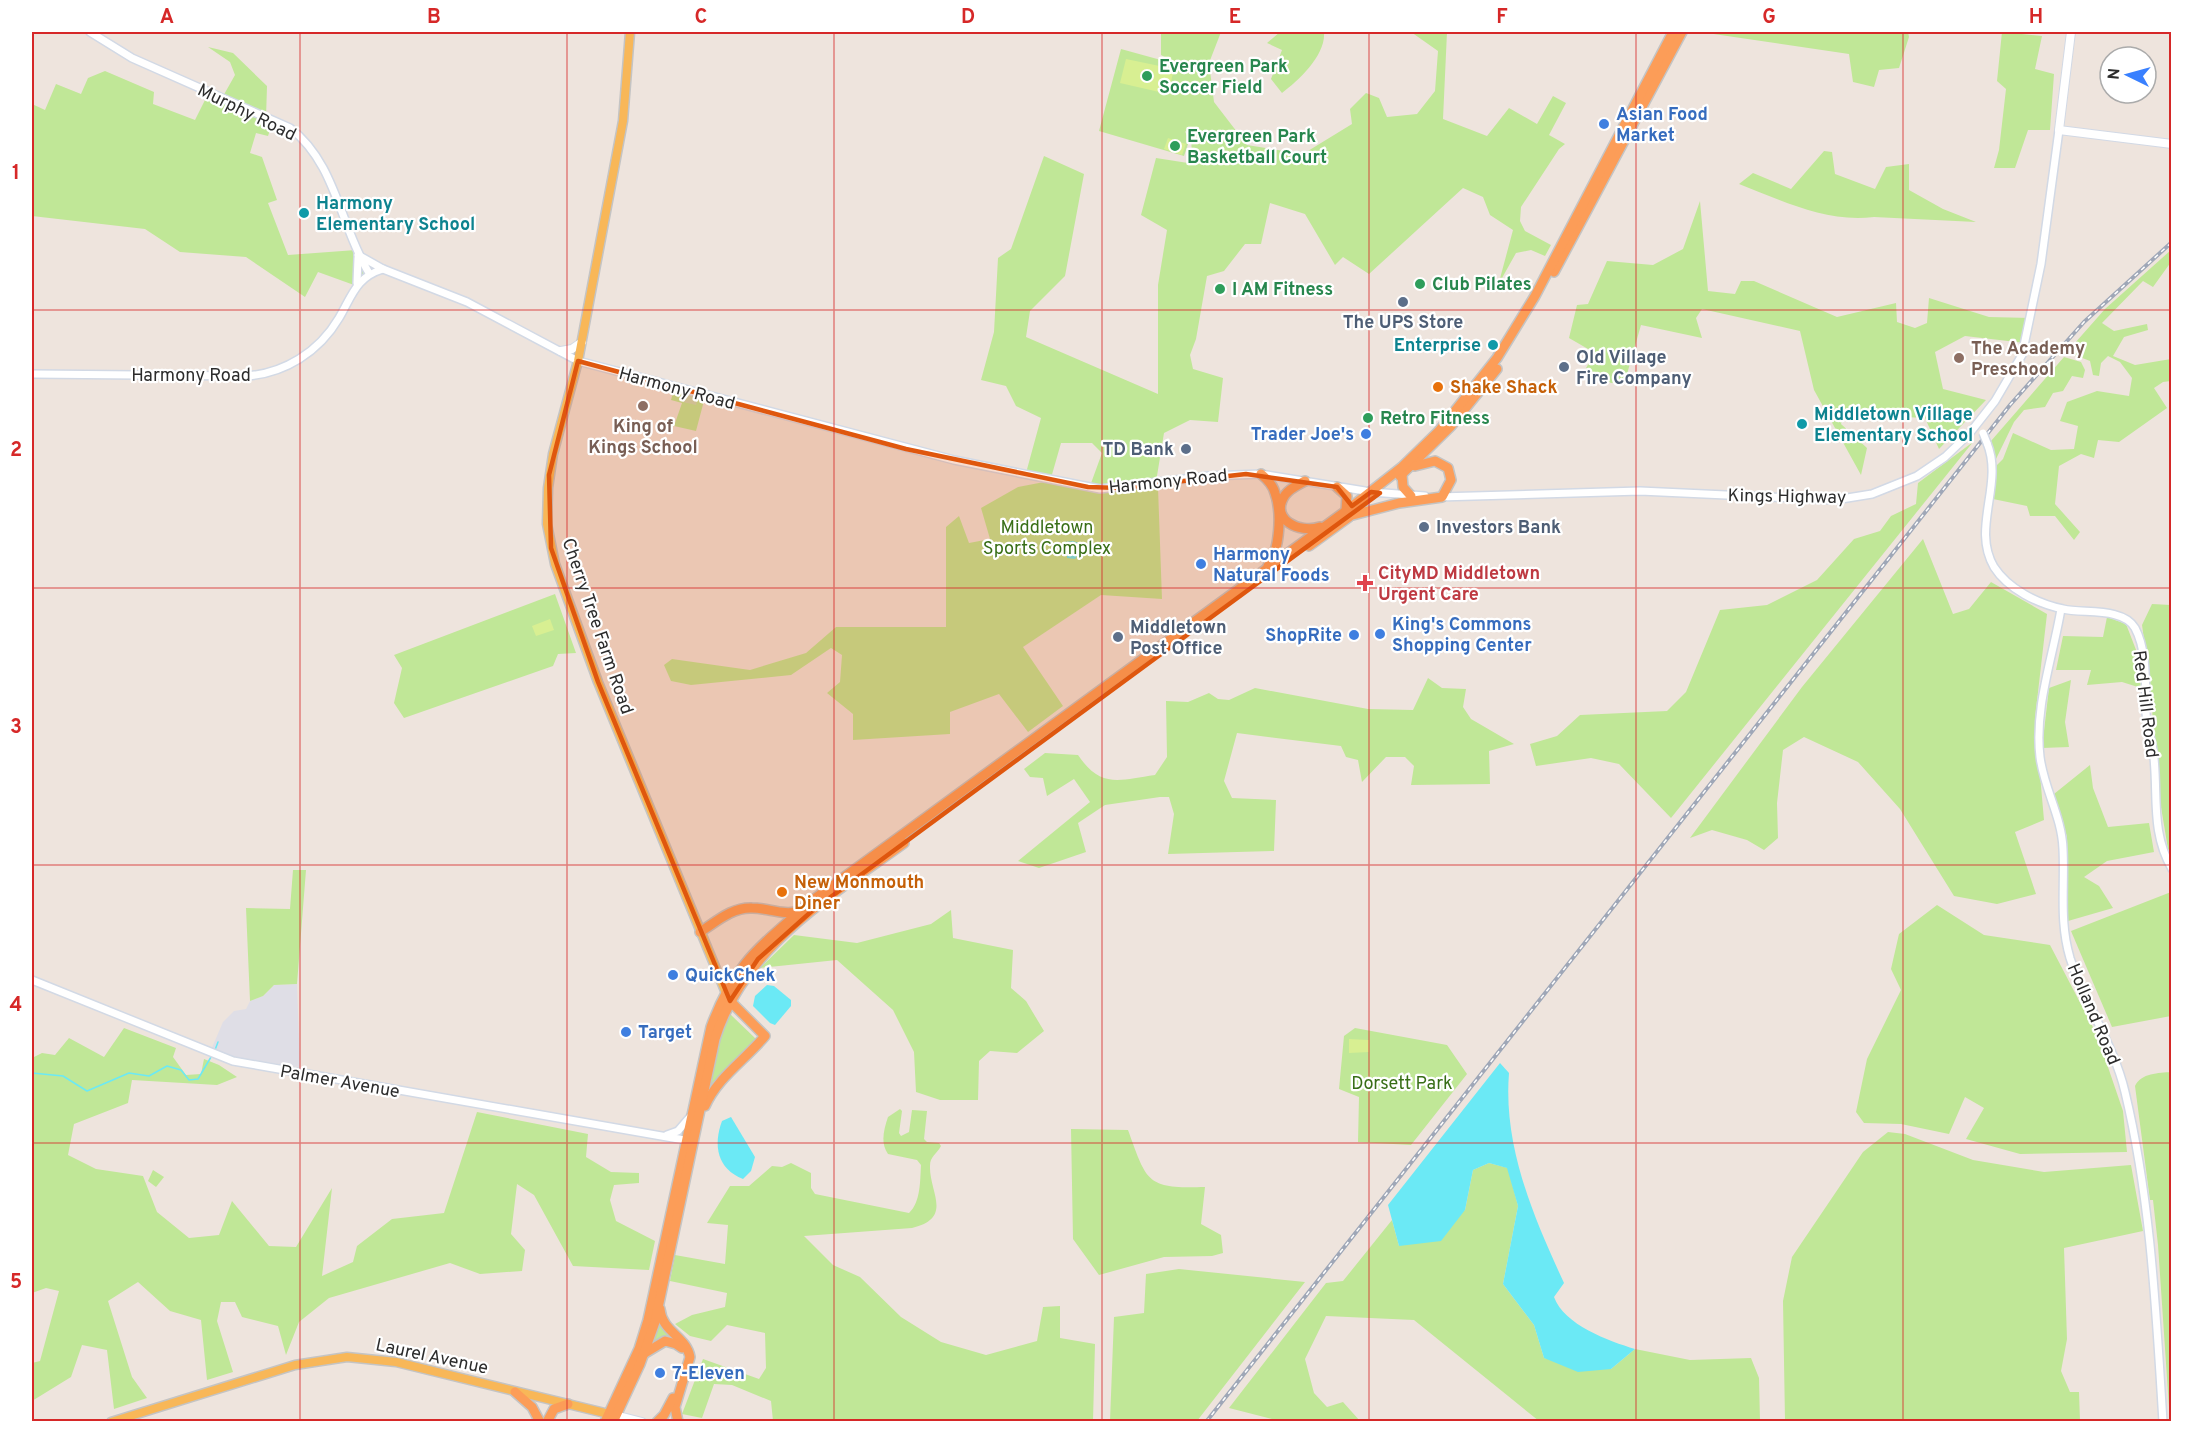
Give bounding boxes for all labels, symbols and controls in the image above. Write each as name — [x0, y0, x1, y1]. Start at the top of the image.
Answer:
text: A — [160, 5, 174, 31]
text: B — [427, 5, 441, 31]
text: C — [695, 5, 707, 31]
text: D — [961, 5, 975, 31]
text: E — [1229, 5, 1241, 31]
text: F — [1496, 5, 1508, 31]
text: G — [1762, 5, 1776, 31]
text: H — [2029, 5, 2043, 31]
north arrow — [2098, 45, 2158, 105]
place label: Evergreen Park Soccer Field — [1159, 56, 1288, 100]
text: N — [2105, 67, 2126, 80]
marker: Evergreen Park Soccer Field — [1140, 69, 1154, 83]
street label: Murphy Road — [193, 79, 300, 147]
place label: Asian Food Market — [1616, 104, 1708, 148]
marker: Asian Food Market — [1597, 117, 1611, 131]
place label: Evergreen Park Basketball Court — [1187, 126, 1327, 170]
marker: Evergreen Park Basketball Court — [1168, 139, 1182, 153]
text: 1 — [12, 161, 20, 187]
place label: Harmony Elementary School — [316, 193, 475, 237]
marker: Harmony Elementary School — [297, 206, 311, 220]
place label: Club Pilates — [1432, 274, 1532, 297]
marker: Club Pilates — [1413, 277, 1427, 291]
place label: I AM Fitness — [1232, 279, 1333, 302]
marker: I AM Fitness — [1213, 282, 1227, 296]
marker: The UPS Store — [1396, 295, 1410, 309]
place label: The UPS Store — [1343, 312, 1463, 335]
place label: Enterprise — [1394, 335, 1481, 358]
marker: Enterprise — [1486, 338, 1500, 352]
place label: The Academy Preschool — [1971, 338, 2085, 382]
place label: Old Village Fire Company — [1576, 347, 1692, 391]
marker: The Academy Preschool — [1952, 351, 1966, 365]
marker: Old Village Fire Company — [1557, 360, 1571, 374]
street label: Harmony Road — [616, 363, 737, 416]
street label: Harmony Road — [131, 365, 251, 388]
place label: Shake Shack — [1450, 377, 1558, 400]
marker: Shake Shack — [1431, 380, 1445, 394]
marker: King of Kings School — [636, 399, 650, 413]
place label: Middletown Village Elementary School — [1814, 404, 1973, 448]
place label: Retro Fitness — [1380, 408, 1490, 431]
marker: Retro Fitness — [1361, 411, 1375, 425]
place label: King of Kings School — [588, 416, 698, 460]
marker: Middletown Village Elementary School — [1795, 417, 1809, 431]
place label: Trader Joe's — [1251, 424, 1354, 447]
marker: Trader Joe's — [1359, 427, 1373, 441]
text: 2 — [10, 438, 22, 464]
place label: TD Bank — [1103, 439, 1174, 462]
marker: TD Bank — [1179, 442, 1193, 456]
street label: Harmony Road — [1107, 465, 1229, 500]
street label: Kings Highway — [1727, 485, 1846, 510]
park label: Middletown Sports Complex — [983, 517, 1111, 561]
place label: Investors Bank — [1436, 517, 1561, 540]
marker: Investors Bank — [1417, 520, 1431, 534]
street label: Cherry Tree Farm Road — [556, 535, 638, 718]
place label: Harmony Natural Foods — [1213, 544, 1330, 588]
marker: Harmony Natural Foods — [1194, 557, 1208, 571]
place label: CityMD Middletown Urgent Care — [1378, 563, 1540, 607]
marker: CityMD Middletown Urgent Care — [1356, 574, 1374, 592]
place label: King's Commons Shopping Center — [1392, 614, 1532, 658]
place label: Middletown Post Office — [1130, 617, 1227, 661]
place label: ShopRite — [1265, 625, 1342, 648]
marker: King's Commons Shopping Center — [1373, 627, 1387, 641]
marker: ShopRite — [1347, 628, 1361, 642]
marker: Middletown Post Office — [1111, 630, 1125, 644]
street label: Red Hill Road — [2126, 649, 2163, 759]
text: 3 — [10, 715, 22, 741]
place label: New Monmouth Diner — [794, 872, 924, 916]
marker: New Monmouth Diner — [775, 885, 789, 899]
street label: Holland Road — [2061, 960, 2124, 1069]
place label: QuickChek — [685, 965, 776, 988]
marker: QuickChek — [666, 968, 680, 982]
text: 4 — [10, 993, 22, 1019]
place label: Target — [638, 1022, 692, 1045]
marker: Target — [619, 1025, 633, 1039]
street label: Palmer Avenue — [278, 1061, 401, 1104]
park label: Dorsett Park — [1351, 1073, 1453, 1096]
text: 5 — [10, 1270, 22, 1296]
street label: Laurel Avenue — [373, 1334, 490, 1381]
place label: 7-Eleven — [672, 1363, 745, 1386]
marker: 7-Eleven — [653, 1366, 667, 1380]

